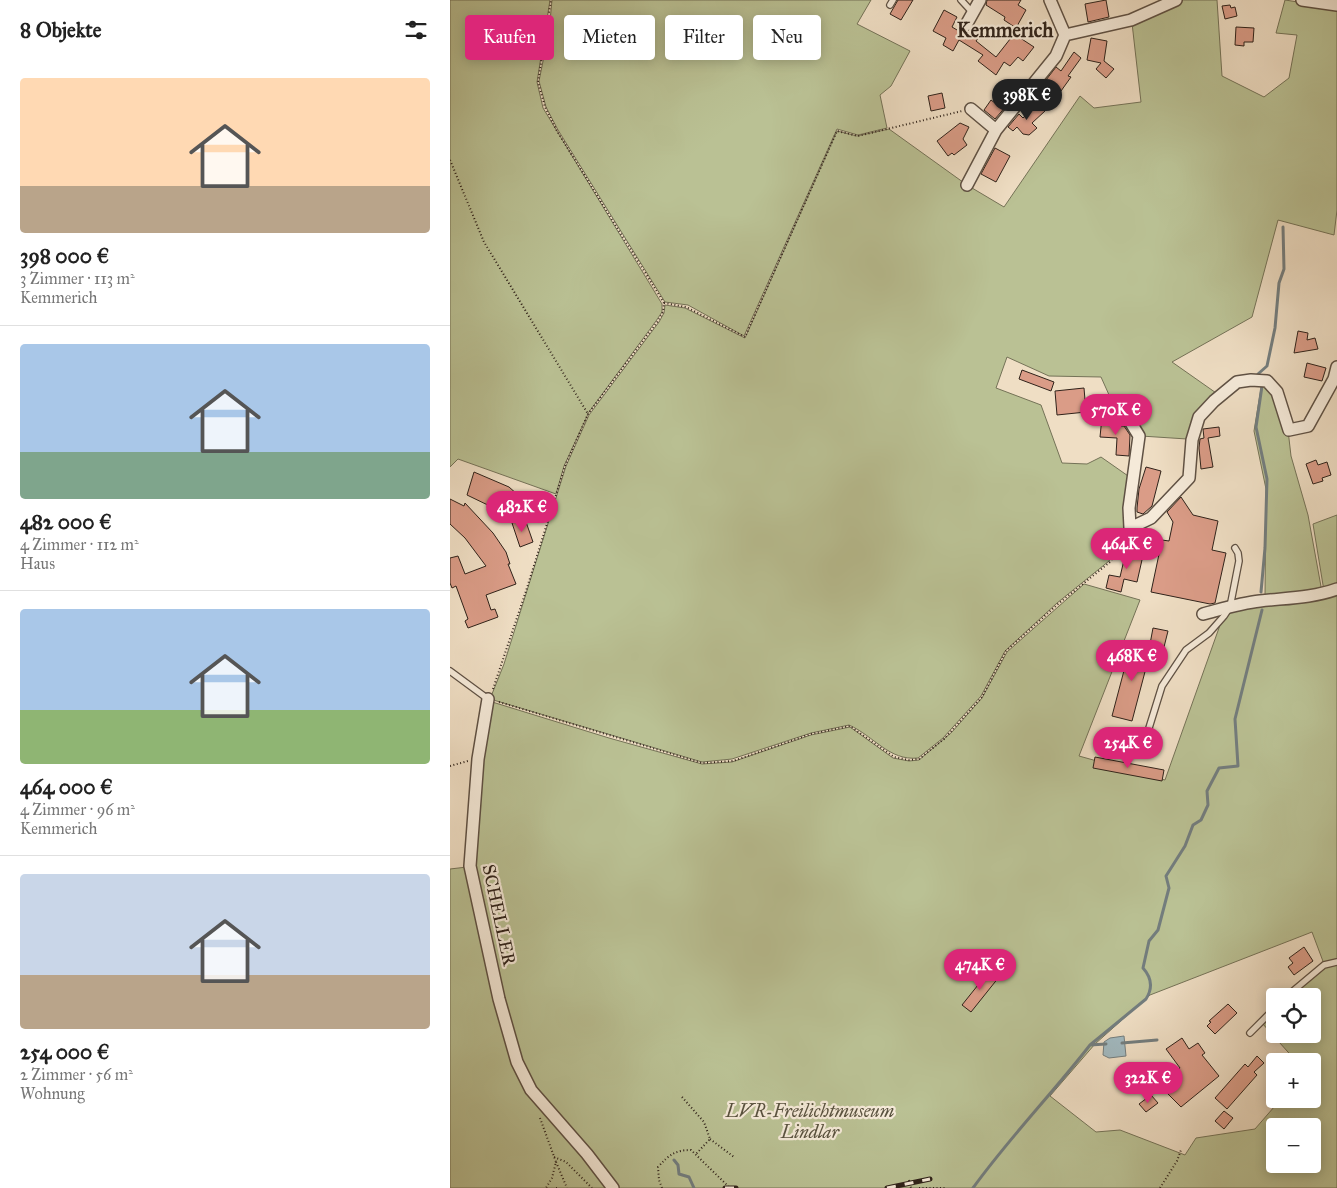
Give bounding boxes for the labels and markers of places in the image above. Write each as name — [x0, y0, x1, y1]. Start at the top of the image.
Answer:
pin: 398K € — [986, 78, 1068, 121]
pin: 570K € — [1075, 394, 1157, 436]
pin: 482K € — [481, 490, 563, 533]
pin: 464K € — [1086, 528, 1168, 570]
pin: 468K € — [1091, 640, 1173, 682]
pin: 254K € — [1087, 726, 1169, 769]
pin: 474K € — [939, 948, 1021, 991]
pin: 322K € — [1107, 1062, 1189, 1104]

